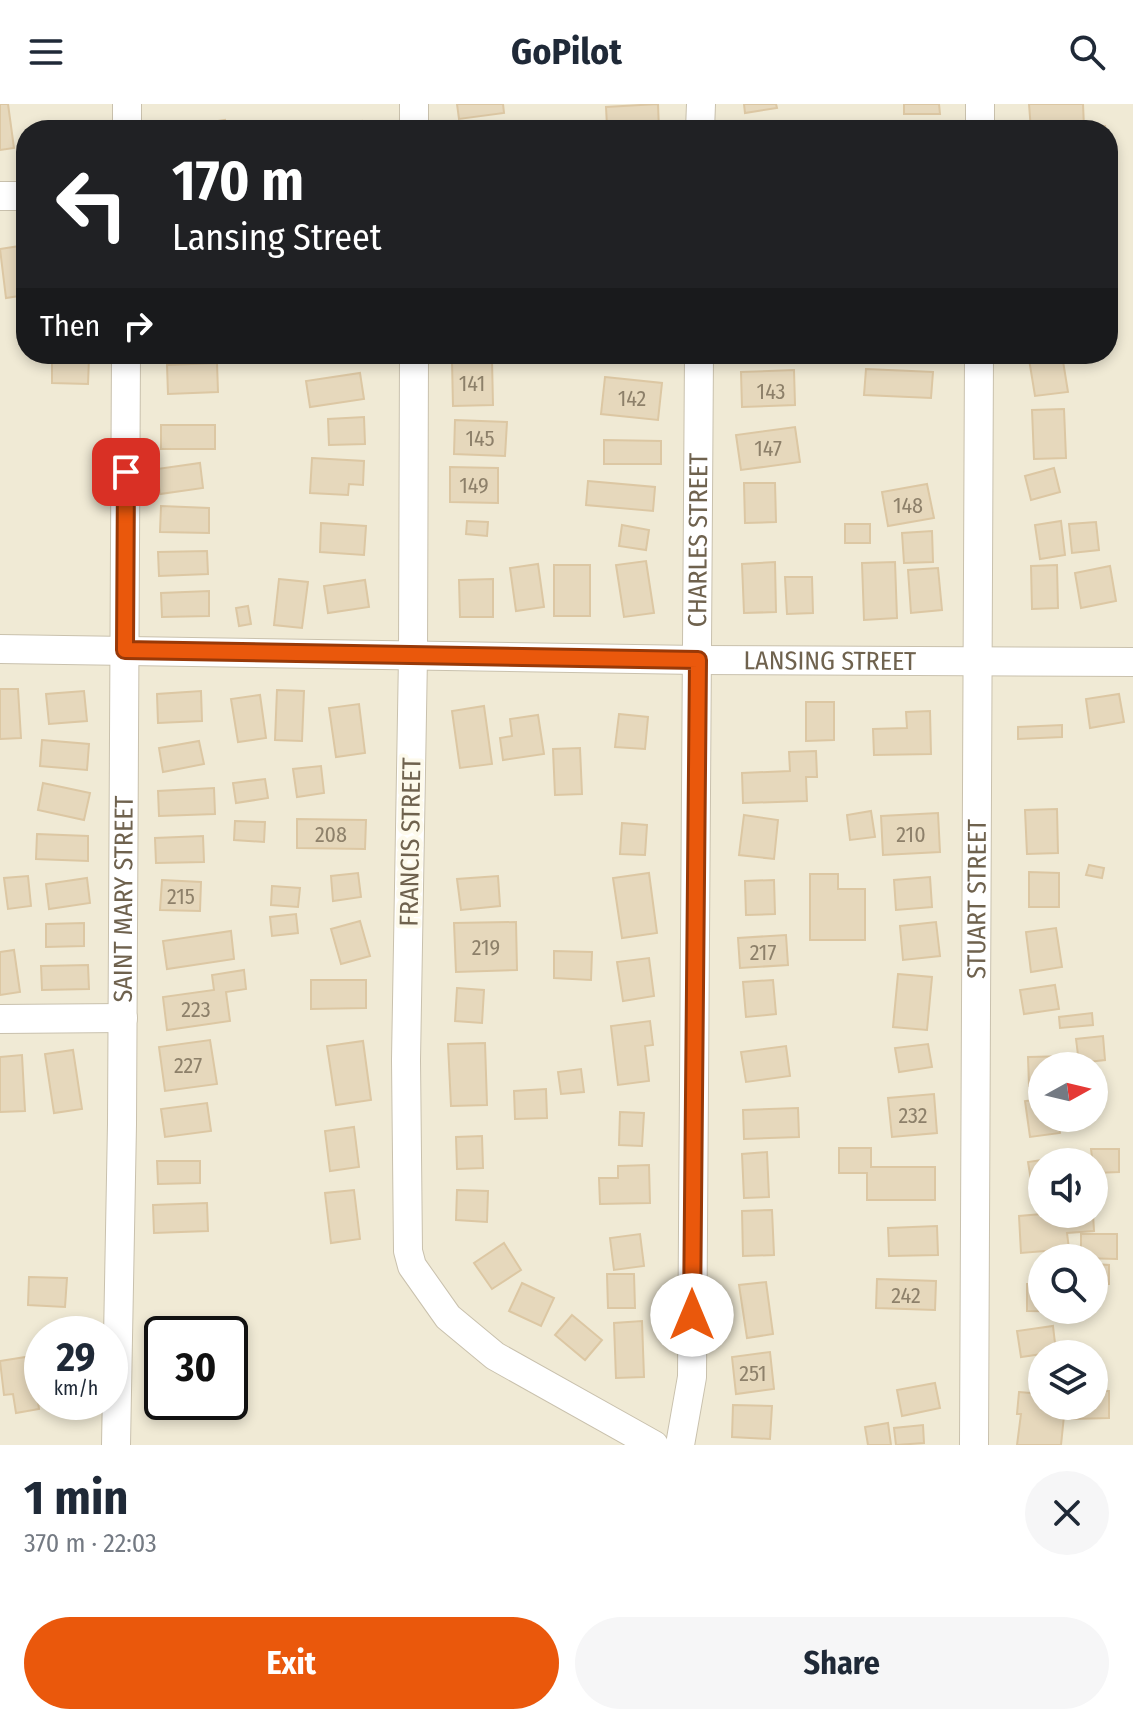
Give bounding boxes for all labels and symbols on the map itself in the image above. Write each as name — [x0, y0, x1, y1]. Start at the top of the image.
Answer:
house number: 141 — [459, 370, 485, 397]
house number: 143 — [757, 378, 785, 405]
house number: 142 — [618, 385, 646, 412]
house number: 145 — [465, 425, 495, 452]
house number: 147 — [754, 435, 782, 462]
pin — [92, 438, 160, 506]
street label: CHARLES STREET — [682, 453, 714, 627]
house number: 149 — [459, 472, 489, 499]
house number: 148 — [893, 492, 923, 519]
street label: LANSING STREET — [744, 645, 916, 677]
street label: FRANCIS STREET — [394, 757, 427, 927]
street label: SAINT MARY STREET — [108, 795, 140, 1003]
street label: STUART STREET — [961, 819, 993, 979]
house number: 208 — [315, 821, 347, 848]
house number: 210 — [896, 821, 926, 848]
house number: 215 — [167, 883, 195, 910]
house number: 219 — [472, 934, 500, 961]
house number: 217 — [750, 939, 776, 966]
house number: 223 — [181, 996, 211, 1023]
house number: 227 — [174, 1052, 202, 1079]
north arrow — [1028, 1052, 1108, 1132]
house number: 232 — [898, 1102, 928, 1129]
position arrow — [650, 1273, 734, 1357]
house number: 242 — [891, 1282, 921, 1309]
speed limit sign: 30 — [144, 1316, 248, 1420]
house number: 251 — [739, 1360, 767, 1387]

